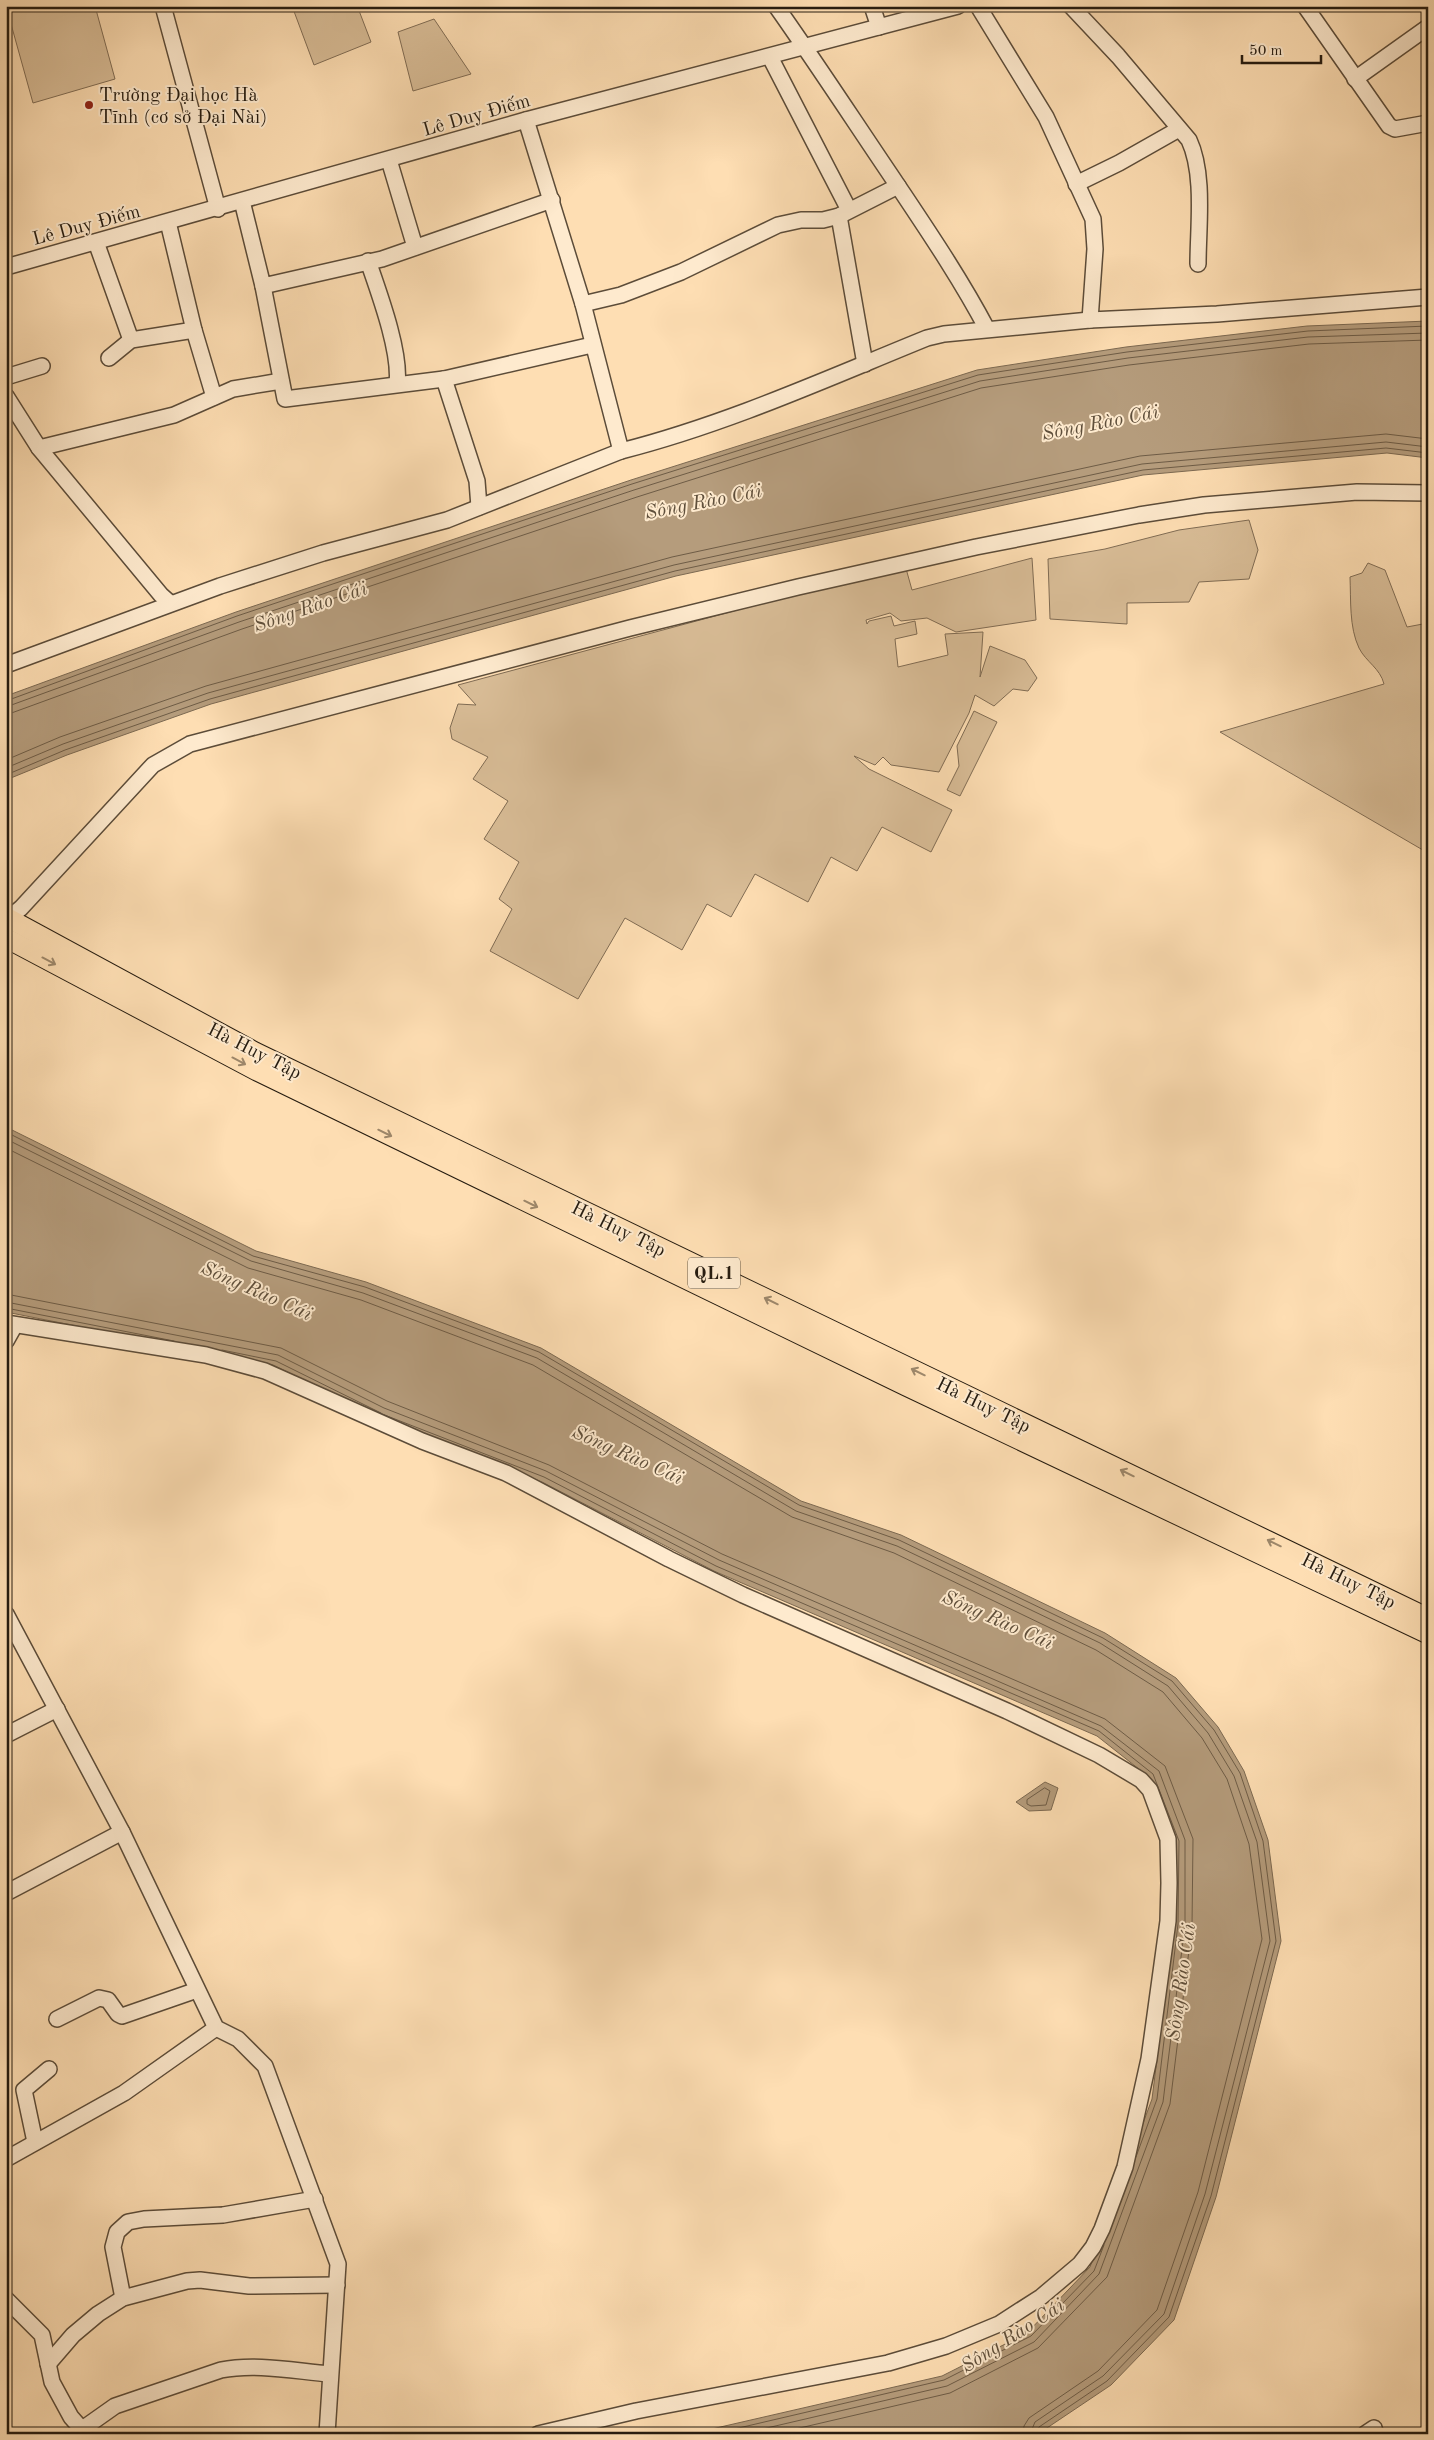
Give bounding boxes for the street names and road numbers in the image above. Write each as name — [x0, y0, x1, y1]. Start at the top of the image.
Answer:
street label: Lê Duy Điếm — [421, 91, 533, 141]
street label: Lê Duy Điếm — [30, 202, 143, 250]
street label: Hà Huy Tập — [204, 1021, 304, 1084]
street label: Hà Huy Tập — [568, 1199, 668, 1261]
road number: QL.1 — [688, 1258, 740, 1288]
street label: Hà Huy Tập — [933, 1375, 1033, 1437]
street label: Hà Huy Tập — [1298, 1551, 1398, 1613]

